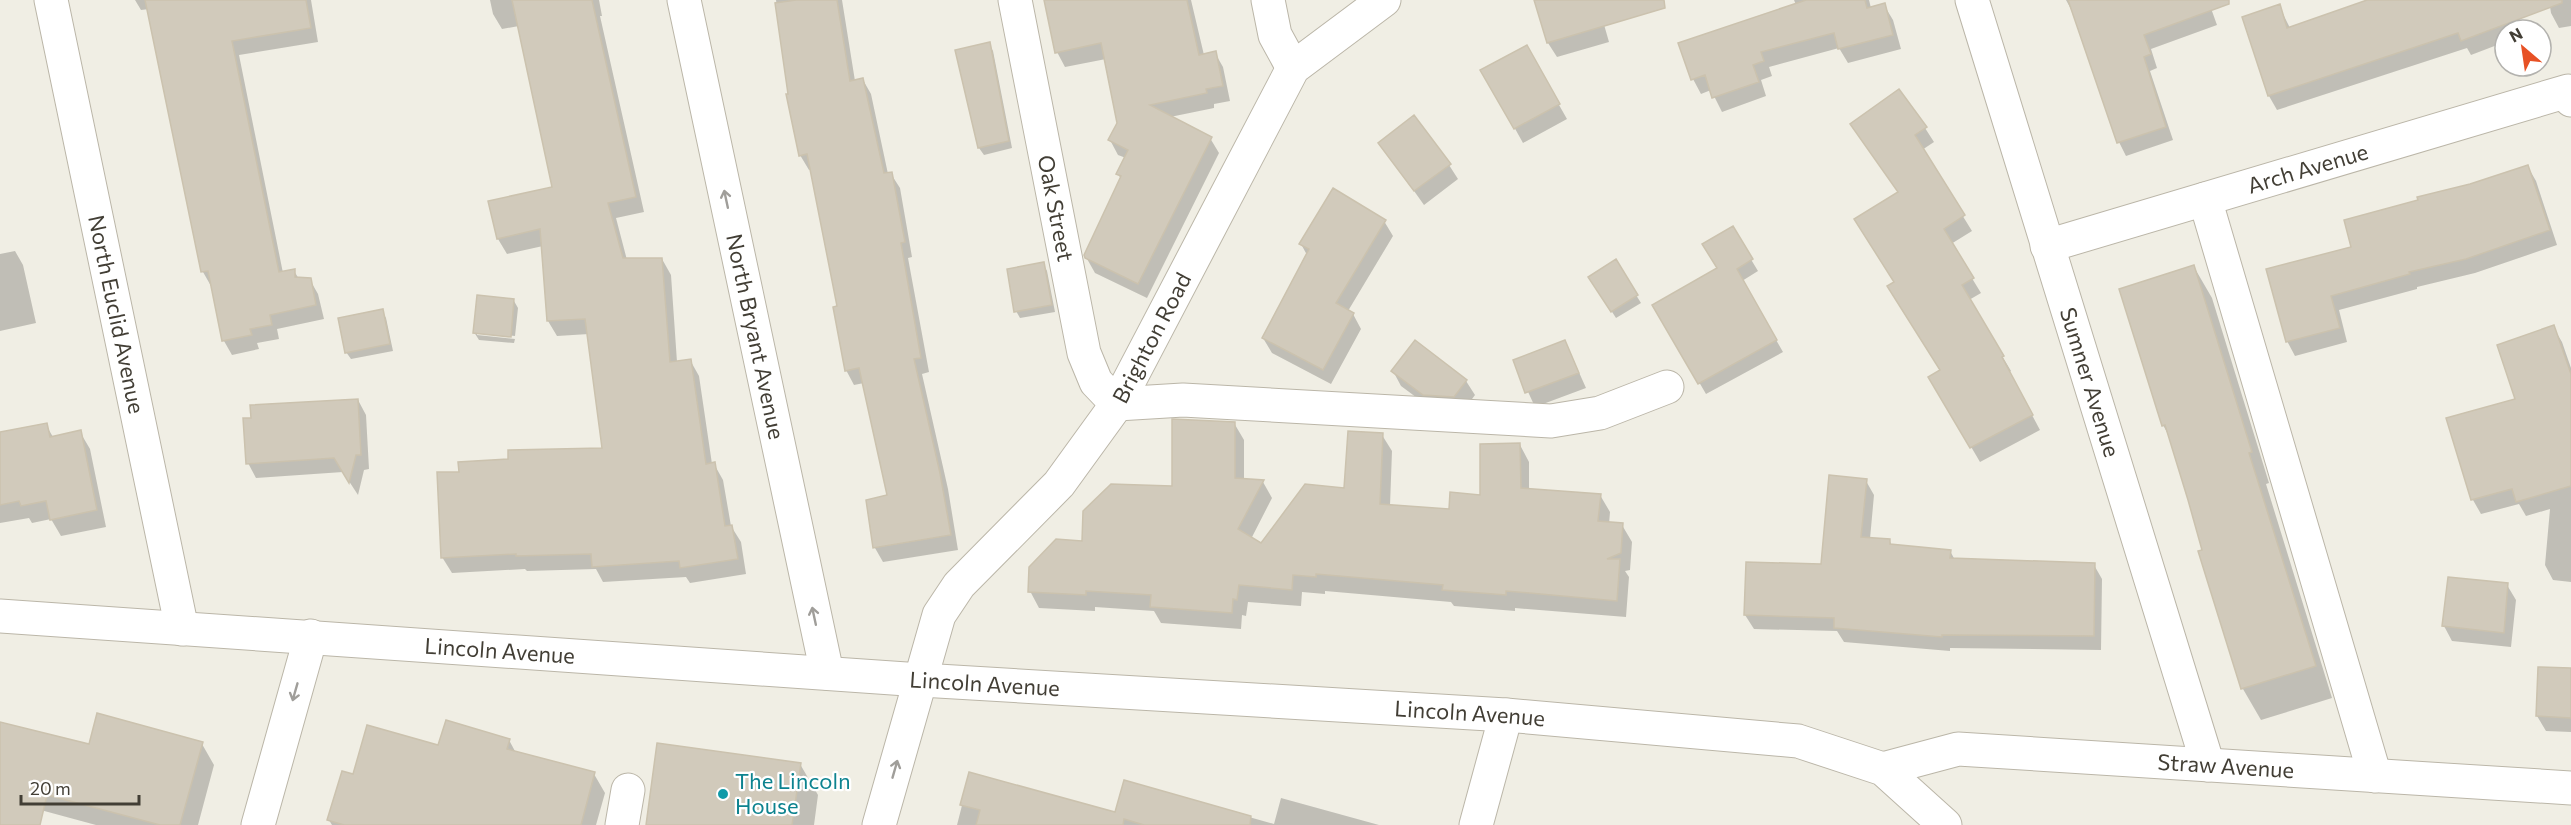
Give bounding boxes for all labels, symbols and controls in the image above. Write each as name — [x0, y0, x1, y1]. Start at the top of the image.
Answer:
north arrow — [2493, 18, 2553, 78]
text: N — [2506, 23, 2525, 46]
street label: Arch Avenue — [2244, 137, 2371, 199]
street label: Oak Street — [1033, 152, 1080, 263]
one-way arrow — [720, 190, 732, 209]
street label: North Euclid Avenue — [83, 212, 151, 416]
street label: North Bryant Avenue — [721, 231, 791, 442]
street label: Brighton Road — [1106, 268, 1196, 408]
street label: Sumner Avenue — [2055, 304, 2126, 460]
one-way arrow — [808, 607, 820, 626]
street label: Lincoln Avenue — [424, 632, 576, 669]
street label: Lincoln Avenue — [909, 665, 1061, 701]
one-way arrow — [289, 682, 300, 701]
street label: Lincoln Avenue — [1394, 694, 1546, 731]
street label: Straw Avenue — [2157, 748, 2295, 783]
one-way arrow — [890, 760, 901, 779]
place label: The Lincoln House — [735, 767, 851, 819]
scale bar — [21, 768, 140, 806]
text: 20 m — [30, 777, 71, 799]
marker: The Lincoln House — [716, 787, 730, 801]

